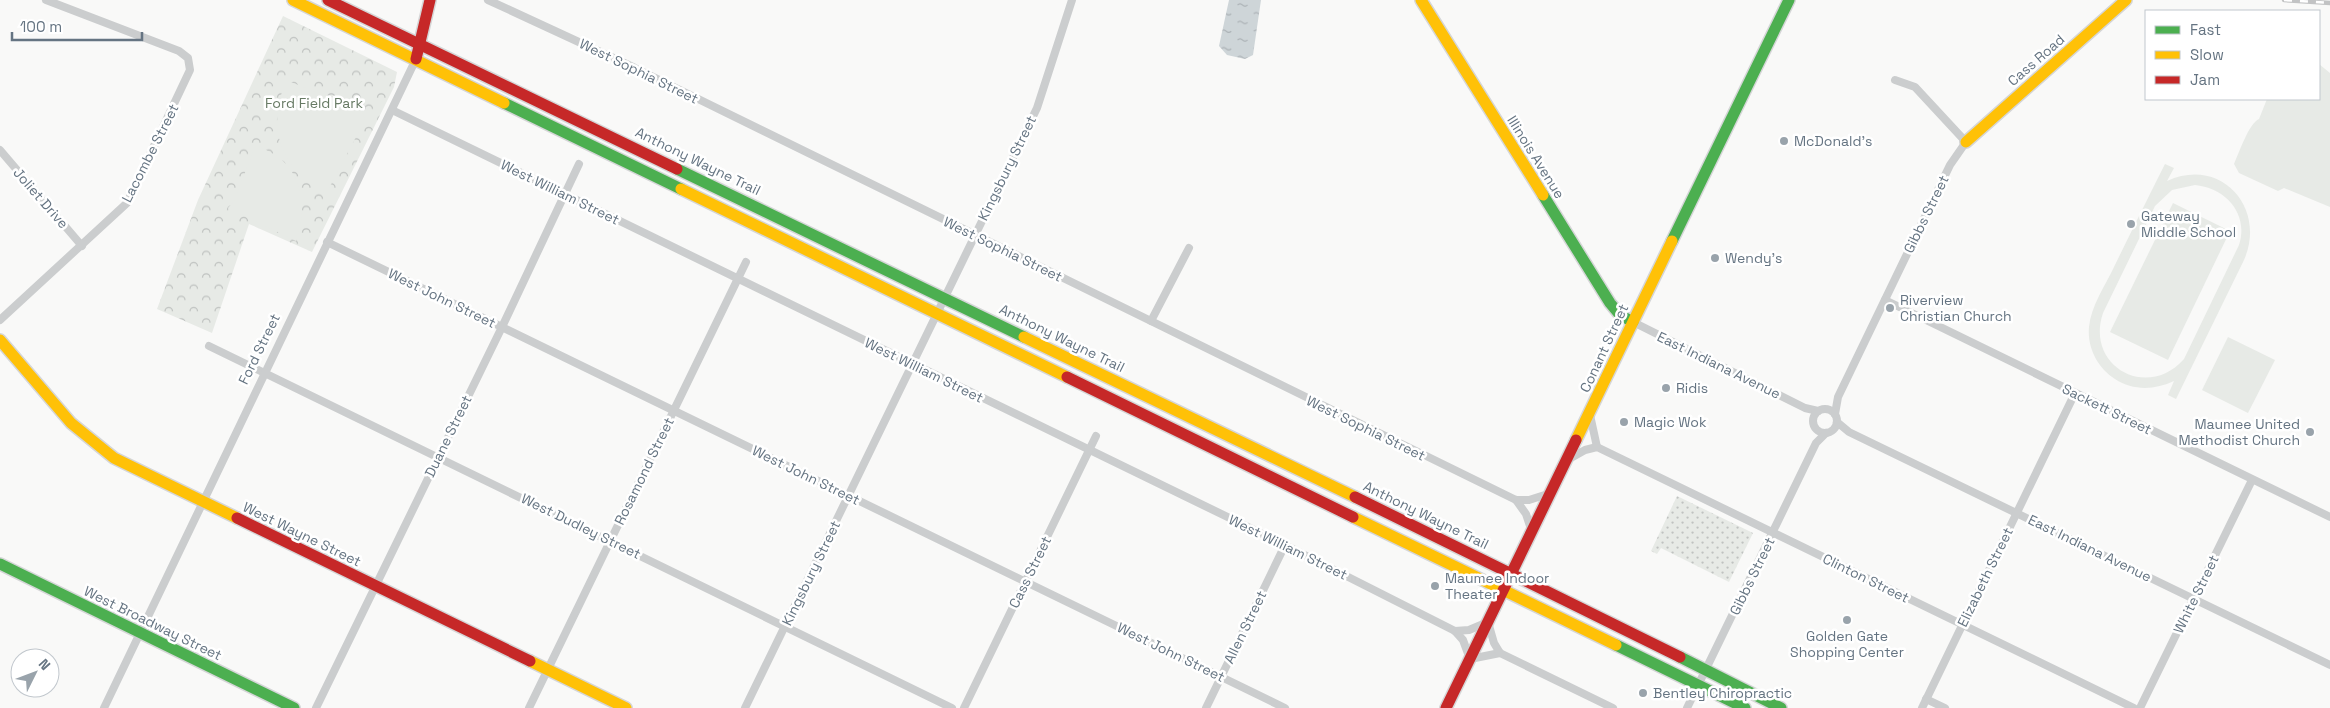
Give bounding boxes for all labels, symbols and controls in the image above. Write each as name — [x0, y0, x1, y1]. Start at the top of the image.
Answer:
scale bar — [12, 10, 142, 42]
legend — [2145, 10, 2320, 100]
text: 100 m — [20, 17, 62, 36]
text: Fast — [2190, 20, 2221, 39]
street label: Cass Road — [2004, 30, 2068, 90]
street label: West Sophia Street — [577, 34, 701, 108]
text: Slow — [2190, 45, 2224, 64]
text: Jam — [2190, 70, 2220, 89]
park label: Ford Field Park — [265, 94, 364, 112]
street label: Lacombe Street — [117, 101, 183, 205]
street label: Kingsbury Street — [974, 112, 1040, 224]
street label: Illinois Avenue — [1503, 112, 1569, 202]
street label: Anthony Wayne Trail — [632, 123, 764, 199]
place label: McDonald's — [1794, 132, 1872, 150]
marker: McDonald's — [1778, 135, 1790, 147]
street label: West William Street — [498, 155, 622, 229]
street label: Joliet Drive — [10, 164, 72, 232]
street label: Gibbs Street — [1899, 172, 1953, 256]
place label: Gateway Middle School — [2141, 207, 2236, 241]
street label: West Sophia Street — [941, 212, 1065, 286]
marker: Gateway Middle School — [2125, 218, 2137, 230]
place label: Wendy's — [1725, 249, 1782, 267]
marker: Wendy's — [1709, 252, 1721, 264]
street label: West John Street — [385, 264, 499, 332]
place label: Riverview Christian Church — [1900, 291, 2012, 325]
street label: Anthony Wayne Trail — [996, 300, 1128, 376]
street label: Conant Street — [1576, 301, 1632, 395]
marker: Riverview Christian Church — [1884, 302, 1896, 314]
street label: Ford Street — [234, 311, 284, 387]
street label: East Indiana Avenue — [1654, 327, 1784, 403]
street label: West William Street — [862, 333, 986, 407]
place label: Ridis — [1676, 379, 1708, 397]
street label: Sackett Street — [2059, 380, 2155, 438]
marker: Ridis — [1660, 382, 1672, 394]
street label: West Sophia Street — [1304, 391, 1428, 465]
street label: Duane Street — [420, 392, 476, 480]
place label: Magic Wok — [1634, 413, 1707, 431]
street label: Rosamond Street — [610, 414, 678, 528]
place label: Maumee United Methodist Church — [2178, 415, 2300, 449]
marker: Magic Wok — [1618, 416, 1630, 428]
marker: Maumee United Methodist Church — [2304, 426, 2316, 438]
street label: West John Street — [749, 441, 863, 509]
street label: Anthony Wayne Trail — [1360, 477, 1492, 553]
street label: West Dudley Street — [518, 489, 644, 563]
street label: West Wayne Street — [240, 498, 364, 570]
street label: West William Street — [1226, 510, 1350, 584]
street label: East Indiana Avenue — [2025, 510, 2155, 586]
street label: Kingsbury Street — [778, 517, 844, 629]
street label: Elizabeth Street — [1953, 524, 2017, 630]
street label: Cass Street — [1005, 533, 1055, 611]
street label: Gibbs Street — [1725, 534, 1779, 618]
street label: Clinton Street — [1820, 549, 1912, 607]
street label: White Street — [2169, 552, 2223, 636]
place label: Maumee Indoor Theater — [1445, 569, 1549, 603]
marker: Maumee Indoor Theater — [1429, 580, 1441, 592]
street label: West Broadway Street — [81, 582, 225, 664]
street label: Allen Street — [1220, 588, 1270, 666]
marker: Golden Gate Shopping Center — [1841, 614, 1853, 626]
street label: West John Street — [1114, 618, 1228, 686]
place label: Golden Gate Shopping Center — [1790, 627, 1904, 661]
north arrow — [10, 648, 60, 698]
text: N — [35, 655, 54, 674]
place label: Bentley Chiropractic — [1653, 684, 1792, 702]
marker: Bentley Chiropractic — [1637, 687, 1649, 699]

